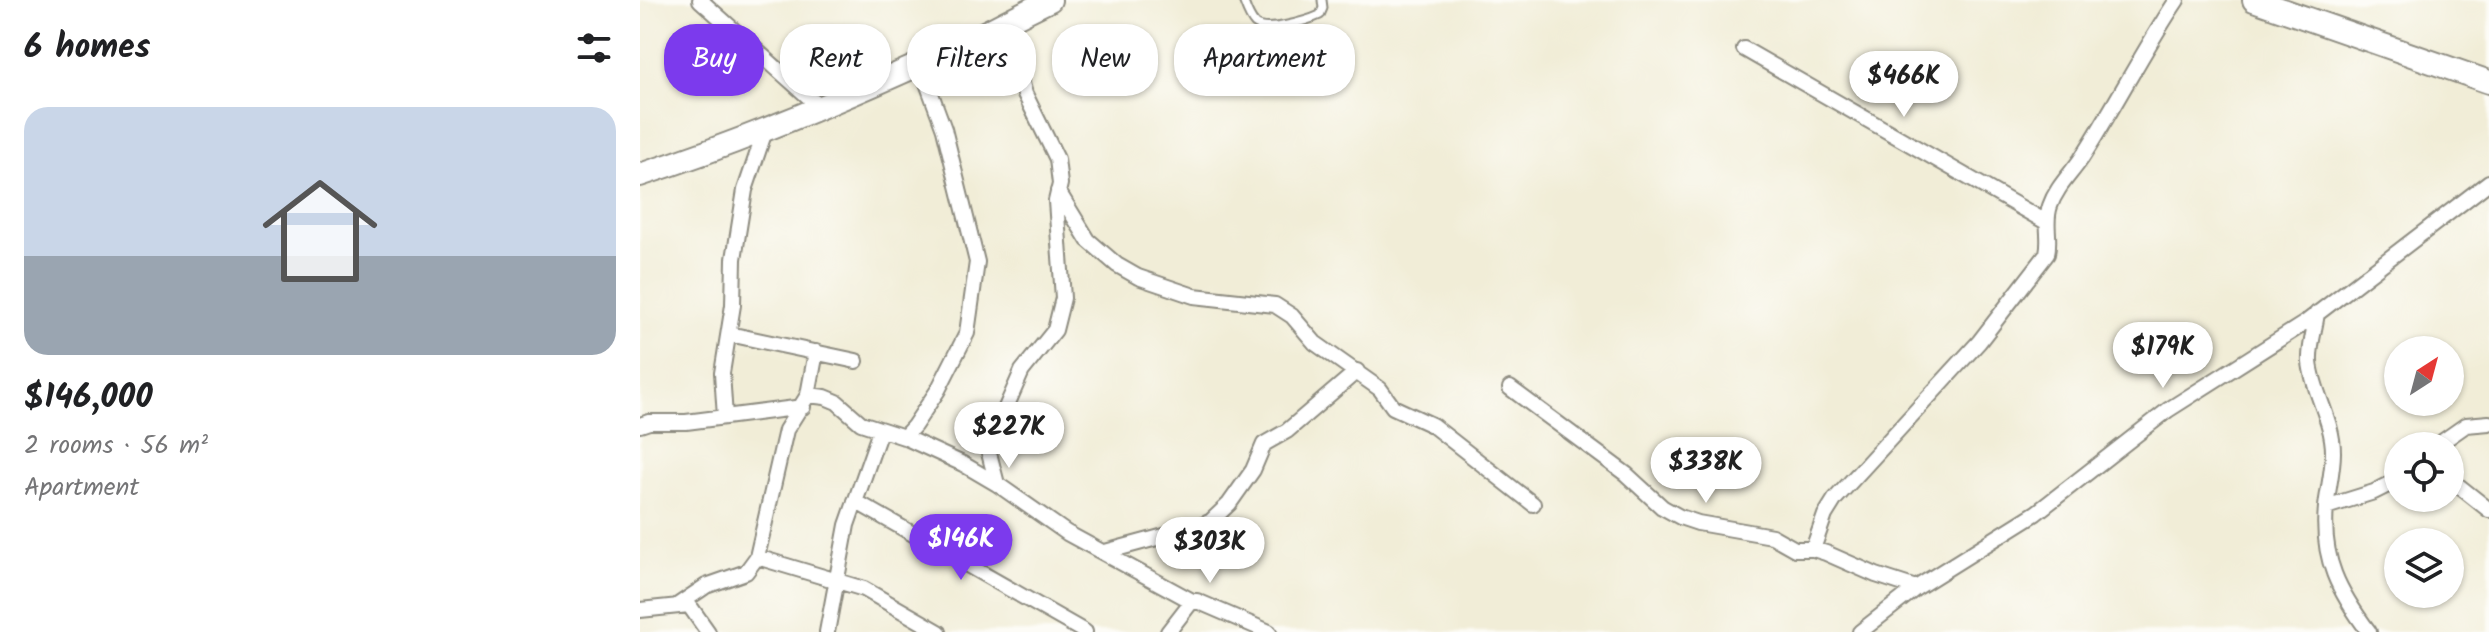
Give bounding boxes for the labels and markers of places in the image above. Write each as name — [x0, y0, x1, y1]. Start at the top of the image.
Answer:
pin: $466K — [1848, 51, 1960, 119]
pin: $179K — [2107, 322, 2219, 390]
pin: $227K — [953, 402, 1065, 470]
pin: $338K — [1650, 437, 1762, 505]
pin: $146K — [905, 514, 1017, 582]
pin: $303K — [1154, 517, 1266, 585]

